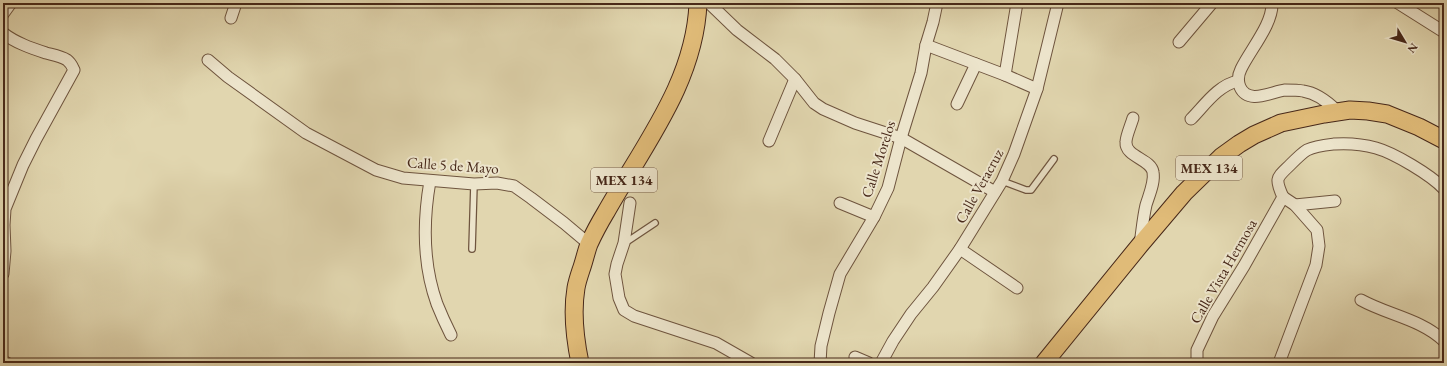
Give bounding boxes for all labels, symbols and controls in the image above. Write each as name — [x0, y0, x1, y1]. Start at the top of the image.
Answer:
north arrow — [1385, 22, 1425, 62]
text: N — [1405, 40, 1421, 56]
street label: Calle Morelos — [857, 118, 899, 200]
street label: Calle Veracruz — [951, 145, 1007, 227]
street label: Calle 5 de Mayo — [406, 152, 500, 178]
road number: MEX 134 — [1176, 156, 1242, 180]
road number: MEX 134 — [591, 168, 657, 192]
street label: Calle Vista Hermosa — [1185, 215, 1261, 327]

